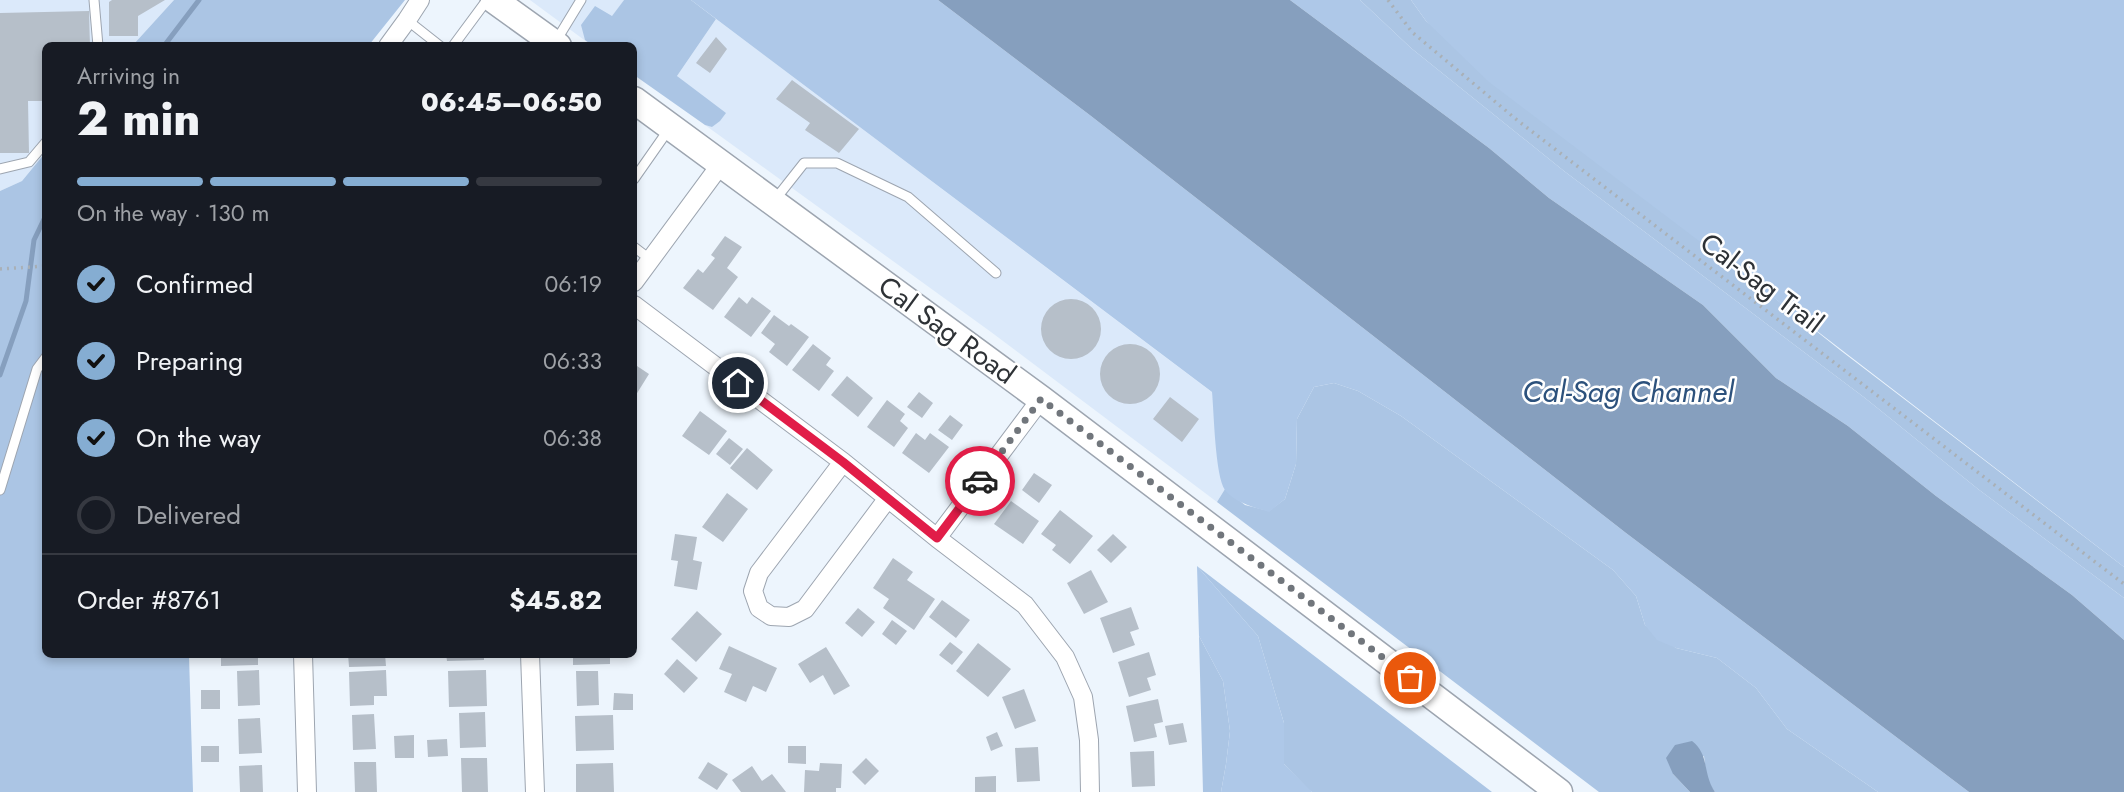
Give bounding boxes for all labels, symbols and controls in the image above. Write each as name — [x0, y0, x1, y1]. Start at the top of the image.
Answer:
text: Arriving in — [77, 59, 180, 93]
text: 06:45–06:50 — [421, 83, 602, 121]
text: 2 min — [77, 86, 201, 152]
text: On the way · 130 m — [77, 196, 269, 230]
street label: Cal-Sag Trail — [1691, 223, 1833, 343]
icon: check — [77, 265, 115, 303]
text: Confirmed — [136, 265, 253, 303]
street label: Cal Sag Road — [870, 266, 1024, 394]
text: 06:19 — [544, 267, 602, 301]
icon: check — [77, 342, 115, 380]
text: Preparing — [136, 342, 243, 380]
text: 06:33 — [543, 344, 602, 378]
pin — [708, 353, 768, 413]
icon: home — [719, 364, 757, 402]
water label: Cal-Sag Channel — [1522, 370, 1735, 413]
icon: check — [77, 419, 115, 457]
text: On the way — [136, 419, 261, 457]
text: 06:38 — [543, 421, 602, 455]
courier — [945, 446, 1015, 516]
icon: car — [961, 462, 999, 500]
text: Delivered — [136, 496, 241, 534]
text: Order #8761 — [77, 581, 221, 619]
text: $45.82 — [509, 581, 602, 619]
pin — [1380, 648, 1440, 708]
icon: bag — [1391, 659, 1429, 697]

